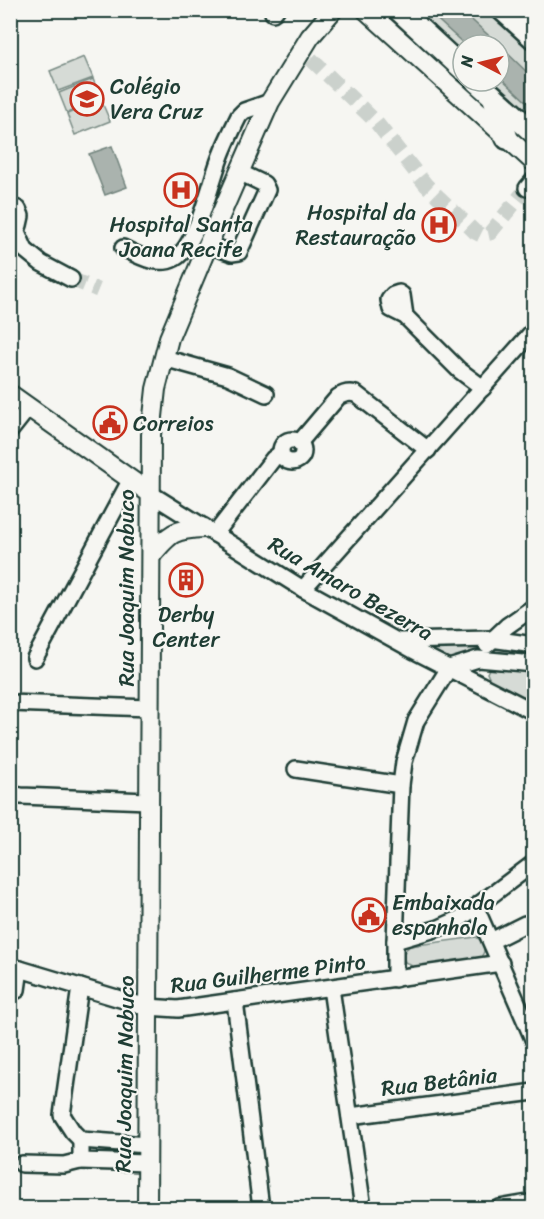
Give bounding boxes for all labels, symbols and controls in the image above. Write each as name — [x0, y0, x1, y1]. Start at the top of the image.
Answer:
north arrow — [451, 33, 511, 93]
text: N — [451, 53, 482, 69]
place label: Colégio Vera Cruz — [110, 67, 204, 131]
school or university icon: Colégio Vera Cruz — [69, 81, 105, 117]
hospital icon: Hospital Santa Joana Recife — [163, 172, 199, 208]
place label: Hospital da Restauração — [296, 193, 416, 257]
place label: Hospital Santa Joana Recife — [109, 205, 253, 269]
hospital icon: Hospital da Restauração — [421, 207, 457, 243]
place label: Correios — [133, 404, 214, 443]
public building icon: Correios — [92, 405, 128, 441]
street label: Rua Joaquim Nabuco — [107, 489, 146, 687]
street label: Rua Amaro Bezerra — [261, 525, 441, 652]
building icon: Derby Center — [168, 562, 204, 598]
place label: Derby Center — [153, 595, 220, 659]
place label: Embaixada espanhola — [392, 883, 495, 947]
public building icon: Embaixada espanhola — [351, 897, 387, 933]
street label: Rua Guilherme Pinto — [168, 942, 368, 1005]
street label: Rua Joaquim Nabuco — [103, 975, 146, 1173]
street label: Rua Betânia — [379, 1055, 500, 1108]

